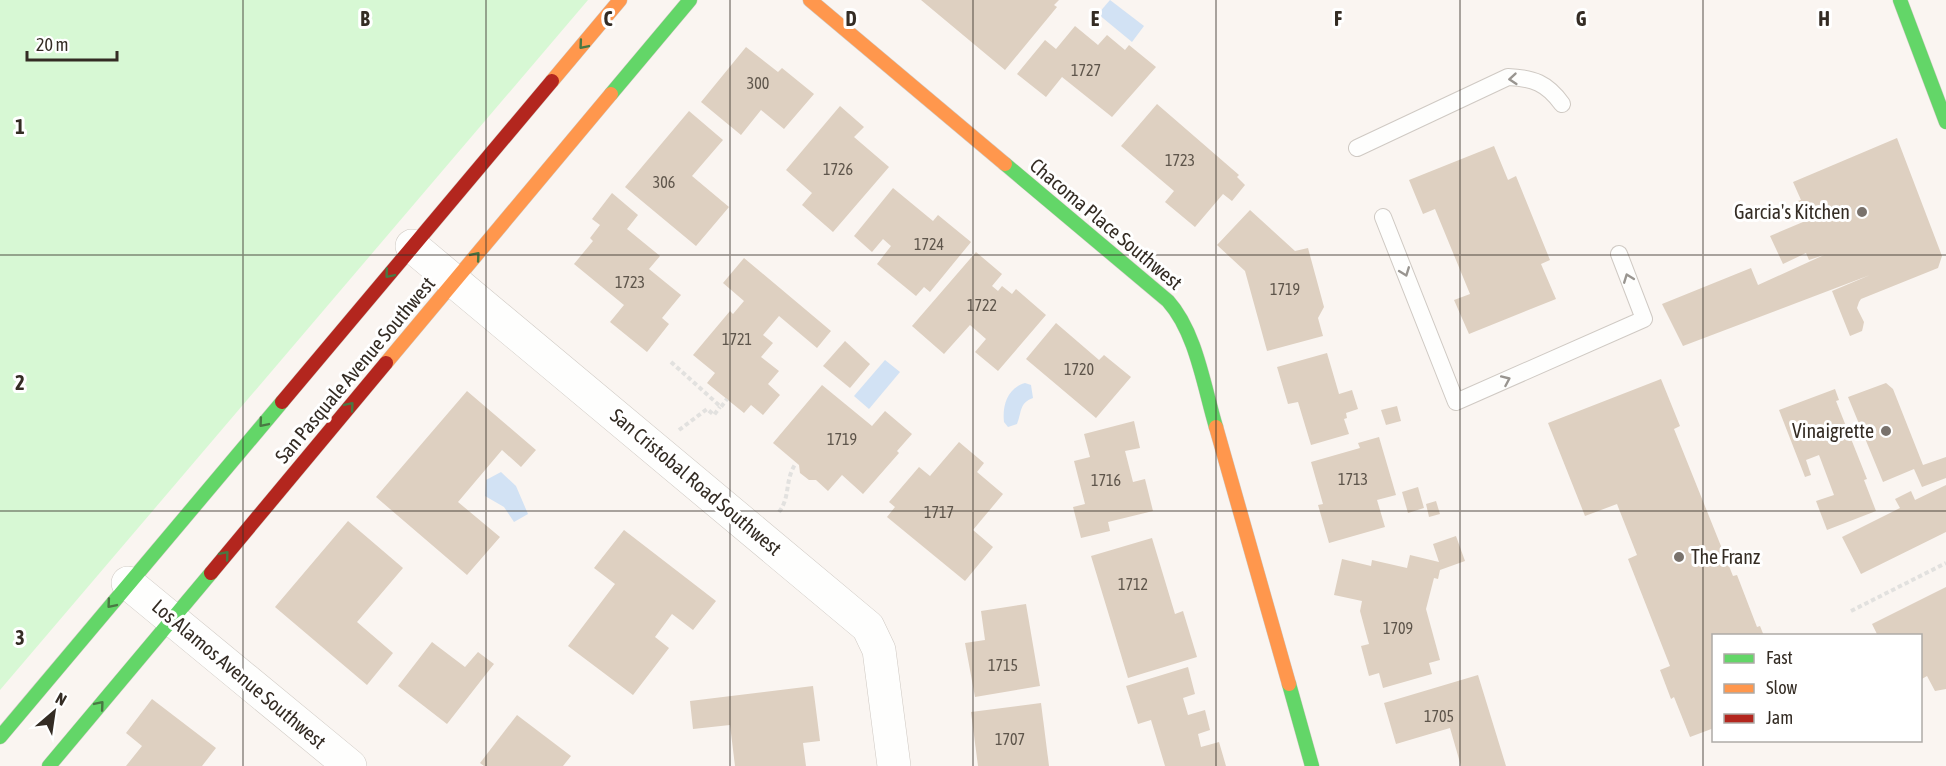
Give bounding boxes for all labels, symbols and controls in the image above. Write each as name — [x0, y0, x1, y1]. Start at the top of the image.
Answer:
text: B — [360, 7, 370, 30]
text: C — [604, 7, 613, 30]
text: D — [845, 7, 857, 30]
text: E — [1091, 7, 1100, 30]
text: F — [1334, 7, 1342, 30]
text: G — [1576, 7, 1587, 30]
text: H — [1818, 7, 1830, 30]
scale bar — [27, 24, 117, 62]
text: 20 m — [36, 34, 68, 55]
one-way arrow — [579, 38, 590, 49]
house number: 1727 — [1071, 61, 1101, 79]
one-way arrow — [1509, 72, 1518, 85]
house number: 300 — [747, 74, 769, 92]
text: 1 — [15, 115, 25, 138]
house number: 1723 — [1165, 151, 1195, 169]
street label: Chacoma Place Southwest — [1026, 153, 1187, 294]
house number: 1726 — [823, 160, 853, 178]
house number: 306 — [653, 173, 675, 191]
place label: Garcia's Kitchen — [1734, 200, 1850, 223]
marker: Garcia's Kitchen — [1855, 205, 1869, 219]
house number: 1724 — [914, 235, 944, 253]
one-way arrow — [468, 252, 479, 263]
one-way arrow — [1398, 265, 1410, 276]
one-way arrow — [385, 267, 396, 278]
street label: San Pasquale Avenue Southwest — [270, 272, 439, 467]
house number: 1723 — [615, 273, 645, 291]
one-way arrow — [1623, 273, 1635, 284]
house number: 1719 — [1270, 280, 1300, 298]
house number: 1722 — [967, 296, 997, 314]
house number: 1721 — [722, 330, 752, 348]
house number: 1720 — [1064, 360, 1094, 378]
text: 2 — [15, 371, 25, 394]
one-way arrow — [1500, 376, 1511, 388]
one-way arrow — [343, 402, 354, 413]
street label: San Cristobal Road Southwest — [606, 403, 787, 560]
one-way arrow — [260, 416, 271, 427]
place label: Vinaigrette — [1792, 419, 1874, 442]
marker: Vinaigrette — [1879, 424, 1893, 438]
house number: 1719 — [827, 430, 857, 448]
house number: 1713 — [1338, 470, 1368, 488]
house number: 1716 — [1091, 471, 1121, 489]
house number: 1717 — [924, 503, 954, 521]
place label: The Franz — [1691, 545, 1760, 568]
marker: The Franz — [1672, 550, 1686, 564]
one-way arrow — [218, 551, 229, 562]
house number: 1712 — [1118, 575, 1148, 593]
street label: Los Alamos Avenue Southwest — [148, 594, 331, 753]
one-way arrow — [107, 597, 118, 608]
house number: 1709 — [1383, 619, 1413, 637]
text: 3 — [15, 626, 25, 649]
legend — [1712, 634, 1922, 742]
text: Fast — [1766, 647, 1793, 668]
house number: 1715 — [988, 656, 1018, 674]
text: Slow — [1766, 677, 1797, 698]
north arrow — [24, 682, 84, 742]
text: N — [53, 689, 70, 709]
one-way arrow — [93, 701, 104, 712]
house number: 1705 — [1424, 707, 1454, 725]
text: Jam — [1766, 707, 1793, 728]
house number: 1707 — [995, 730, 1025, 748]

